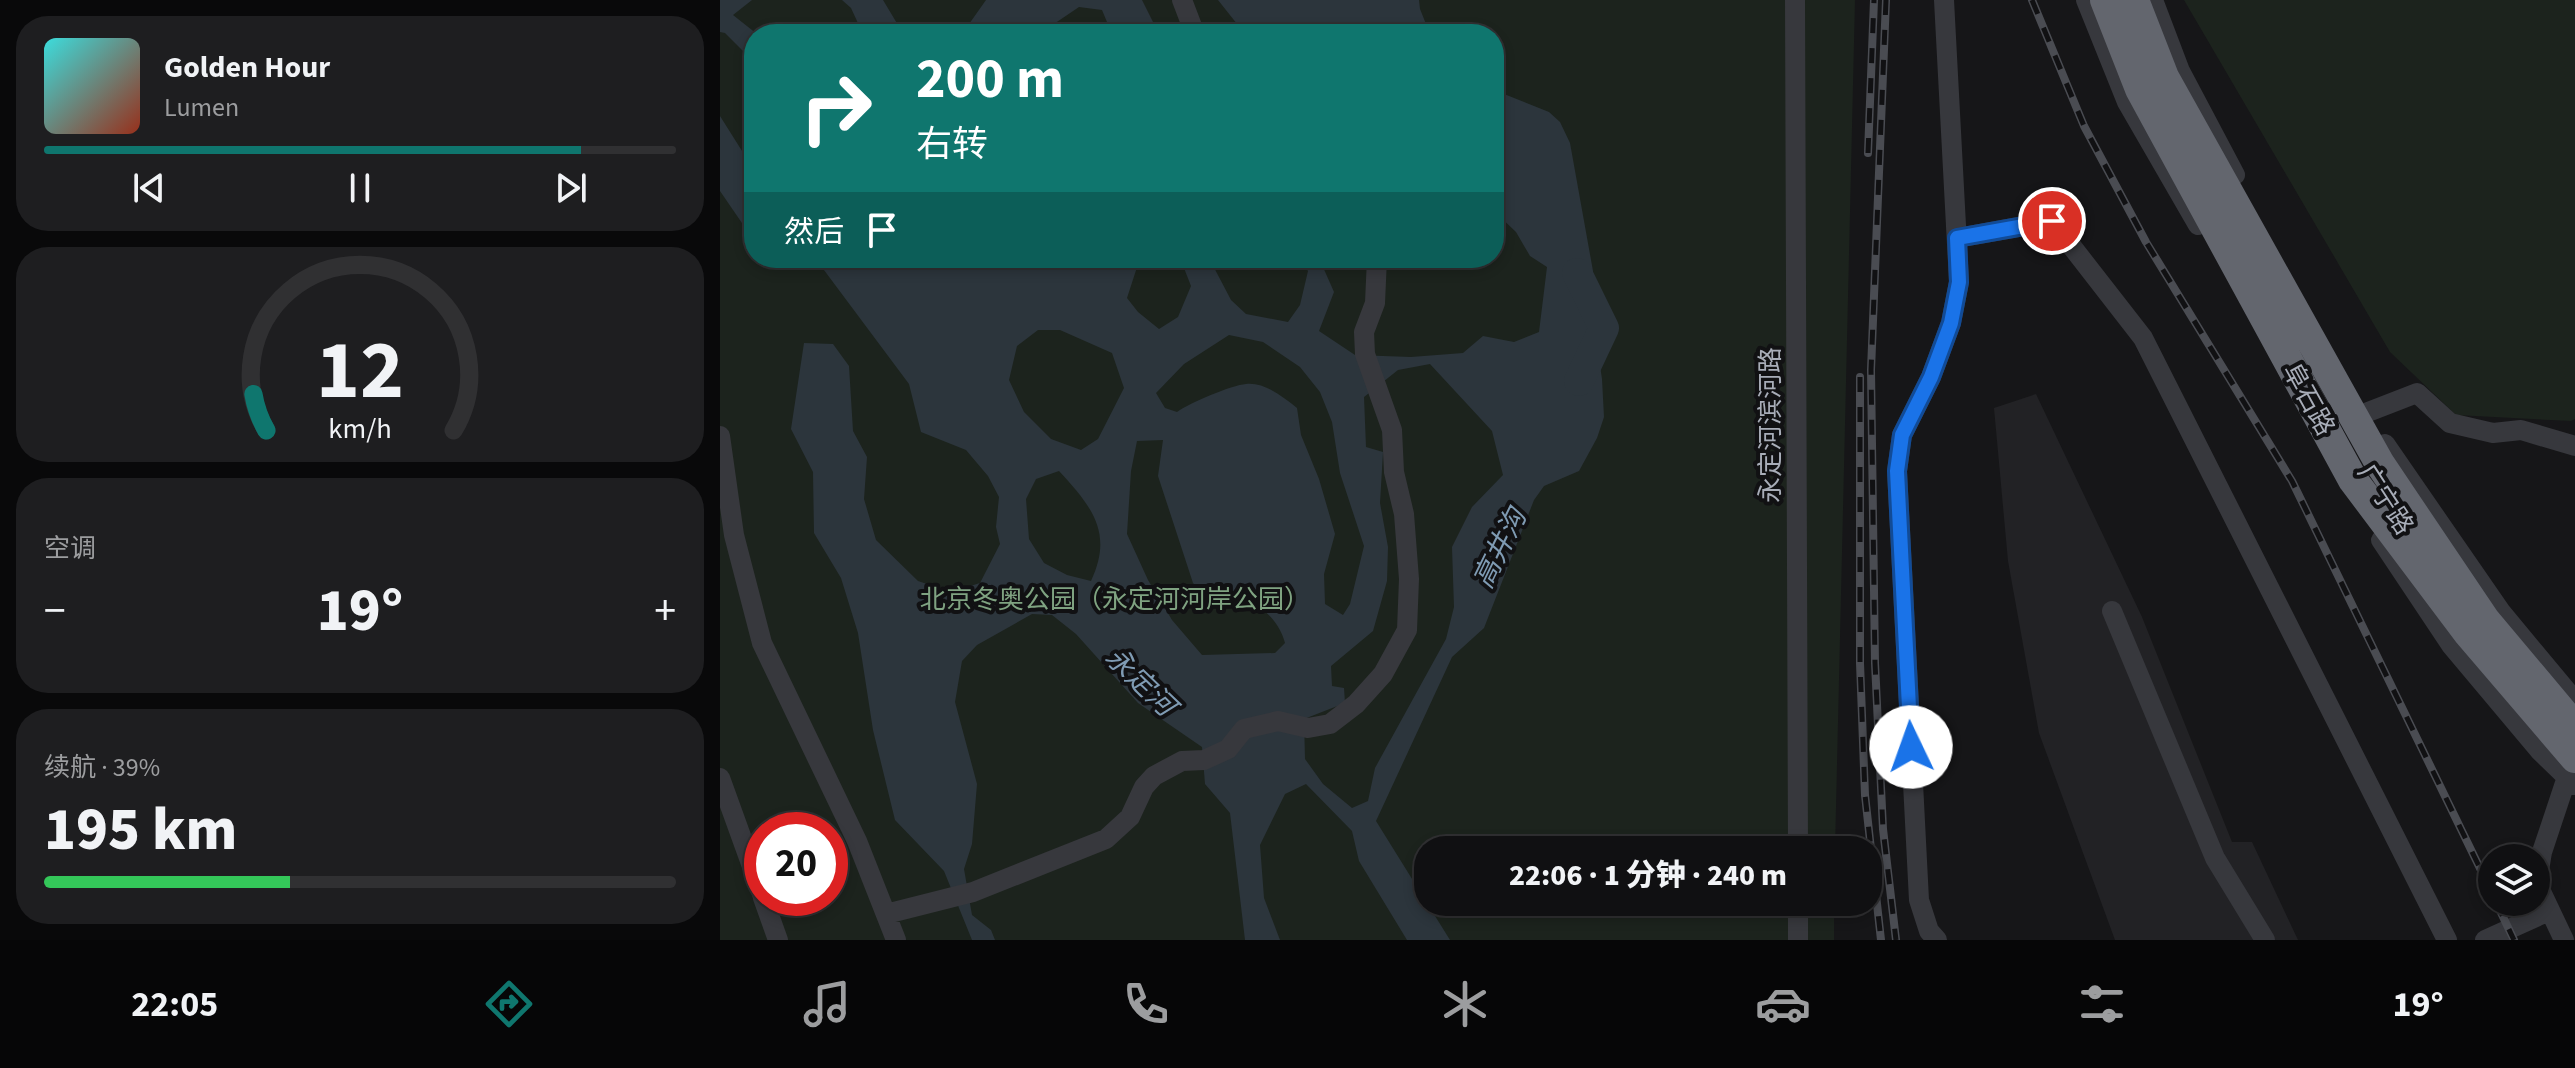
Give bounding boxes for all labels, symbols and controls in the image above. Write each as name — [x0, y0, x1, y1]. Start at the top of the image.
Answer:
text: 200 m — [916, 40, 1064, 119]
text: Golden Hour — [164, 46, 330, 89]
icon: right — [784, 56, 888, 160]
text: Lumen — [164, 89, 239, 126]
text: 右转 — [916, 119, 988, 170]
icon: previous — [127, 166, 171, 210]
icon: pause — [338, 166, 382, 210]
icon: next — [549, 166, 593, 210]
pin — [2018, 187, 2086, 255]
icon: arrive — [2030, 199, 2074, 243]
icon: arrive — [860, 208, 904, 252]
text: 然后 — [784, 211, 844, 254]
text: 12 — [316, 311, 404, 429]
street label: 永定河滨河路 — [1752, 347, 1789, 503]
street label: 阜石路 — [2273, 356, 2344, 442]
text: km/h — [328, 409, 392, 449]
street label: 广宁路 — [2349, 456, 2422, 542]
water label: 高井沟 — [1464, 499, 1538, 595]
text: 空调 — [44, 530, 96, 567]
text: 19° — [317, 569, 403, 654]
text: − — [44, 580, 66, 643]
text: + — [654, 580, 676, 643]
park label: 北京冬奥公园（永定河河岸公园） — [920, 581, 1310, 618]
water label: 永定河 — [1096, 638, 1188, 729]
position arrow — [1869, 705, 1953, 789]
text: 续航 · 39% — [44, 749, 160, 786]
text: 195 km — [44, 788, 237, 873]
speed limit sign: 20 — [744, 812, 848, 916]
map controls — [2478, 844, 2550, 916]
button: layers — [2478, 844, 2550, 916]
text: 22:06 · 1 分钟 · 240 m — [1509, 854, 1787, 897]
icon: directions — [481, 976, 537, 1032]
icon: music — [799, 976, 855, 1032]
icon: phone — [1118, 976, 1174, 1032]
icon: climate — [1437, 976, 1493, 1032]
icon: car — [1755, 976, 1811, 1032]
icon: filters — [2074, 976, 2130, 1032]
text: 22:05 — [131, 979, 218, 1030]
text: 19° — [2393, 979, 2444, 1030]

